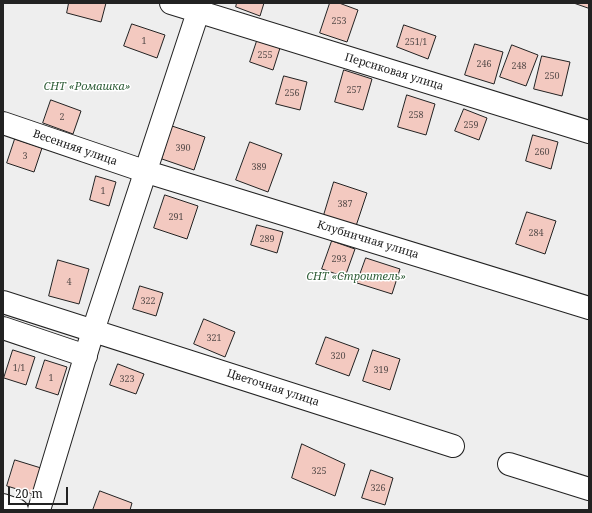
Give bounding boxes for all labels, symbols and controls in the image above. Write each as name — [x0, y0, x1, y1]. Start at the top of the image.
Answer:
house number: 253 — [331, 16, 347, 26]
house number: 1 — [141, 36, 147, 46]
house number: 251/1 — [405, 37, 427, 47]
house number: 255 — [257, 50, 273, 60]
street label: Персиковая улица — [343, 51, 445, 93]
house number: 246 — [476, 59, 492, 69]
house number: 248 — [511, 61, 527, 71]
house number: 250 — [544, 71, 560, 81]
park label: СНТ «Ромашка» — [44, 80, 130, 94]
house number: 257 — [346, 85, 362, 95]
house number: 256 — [284, 88, 300, 98]
house number: 258 — [408, 110, 424, 120]
house number: 2 — [59, 112, 65, 122]
house number: 259 — [463, 120, 479, 130]
street label: Весенняя улица — [31, 127, 119, 169]
house number: 390 — [175, 143, 191, 153]
house number: 260 — [534, 147, 550, 157]
house number: 3 — [22, 151, 28, 161]
house number: 389 — [251, 162, 267, 172]
house number: 1 — [100, 186, 106, 196]
house number: 387 — [337, 199, 353, 209]
house number: 291 — [168, 212, 184, 222]
street label: Клубничная улица — [316, 218, 420, 262]
house number: 284 — [528, 228, 544, 238]
house number: 289 — [259, 234, 275, 244]
house number: 293 — [331, 254, 347, 264]
park label: СНТ «Строитель» — [306, 270, 406, 284]
house number: 4 — [66, 277, 72, 287]
house number: 322 — [140, 296, 156, 306]
house number: 321 — [206, 333, 222, 343]
house number: 320 — [330, 351, 346, 361]
house number: 1/1 — [13, 363, 25, 373]
house number: 319 — [373, 365, 389, 375]
street label: Цветочная улица — [225, 367, 321, 409]
house number: 1 — [48, 373, 54, 383]
house number: 323 — [119, 374, 135, 384]
house number: 325 — [311, 466, 327, 476]
scale bar — [10, 479, 70, 505]
house number: 326 — [370, 483, 386, 493]
text: 20 m — [15, 485, 43, 502]

